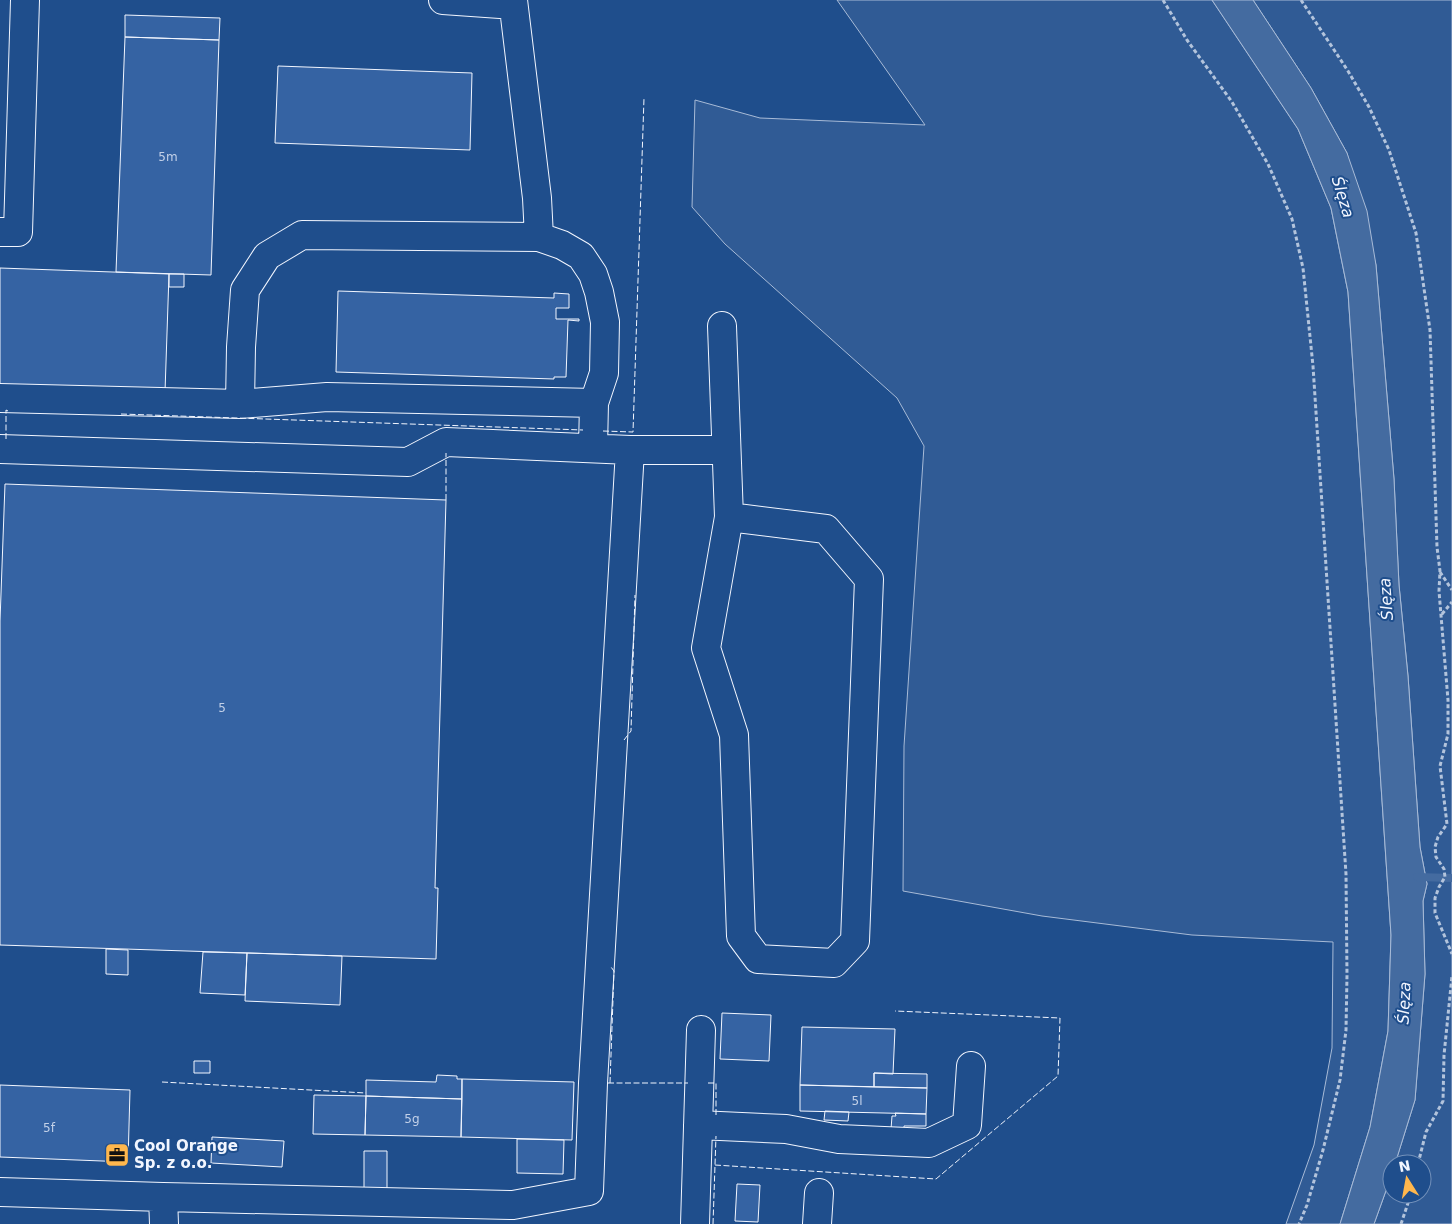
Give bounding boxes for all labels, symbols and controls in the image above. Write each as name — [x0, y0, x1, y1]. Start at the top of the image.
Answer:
house number: 5m — [158, 150, 178, 164]
water label: Ślęza — [1328, 174, 1358, 220]
water label: Ślęza — [1375, 577, 1397, 621]
house number: 5 — [218, 701, 226, 715]
water label: Ślęza — [1393, 981, 1415, 1025]
house number: 5l — [852, 1094, 862, 1108]
house number: 5g — [404, 1112, 420, 1126]
house number: 5f — [43, 1121, 56, 1135]
place label: Cool Orange Sp. z o.o. — [134, 1137, 238, 1172]
office icon: Cool Orange Sp. z o.o. — [104, 1142, 130, 1168]
north arrow — [1382, 1154, 1432, 1204]
text: N — [1397, 1157, 1412, 1175]

